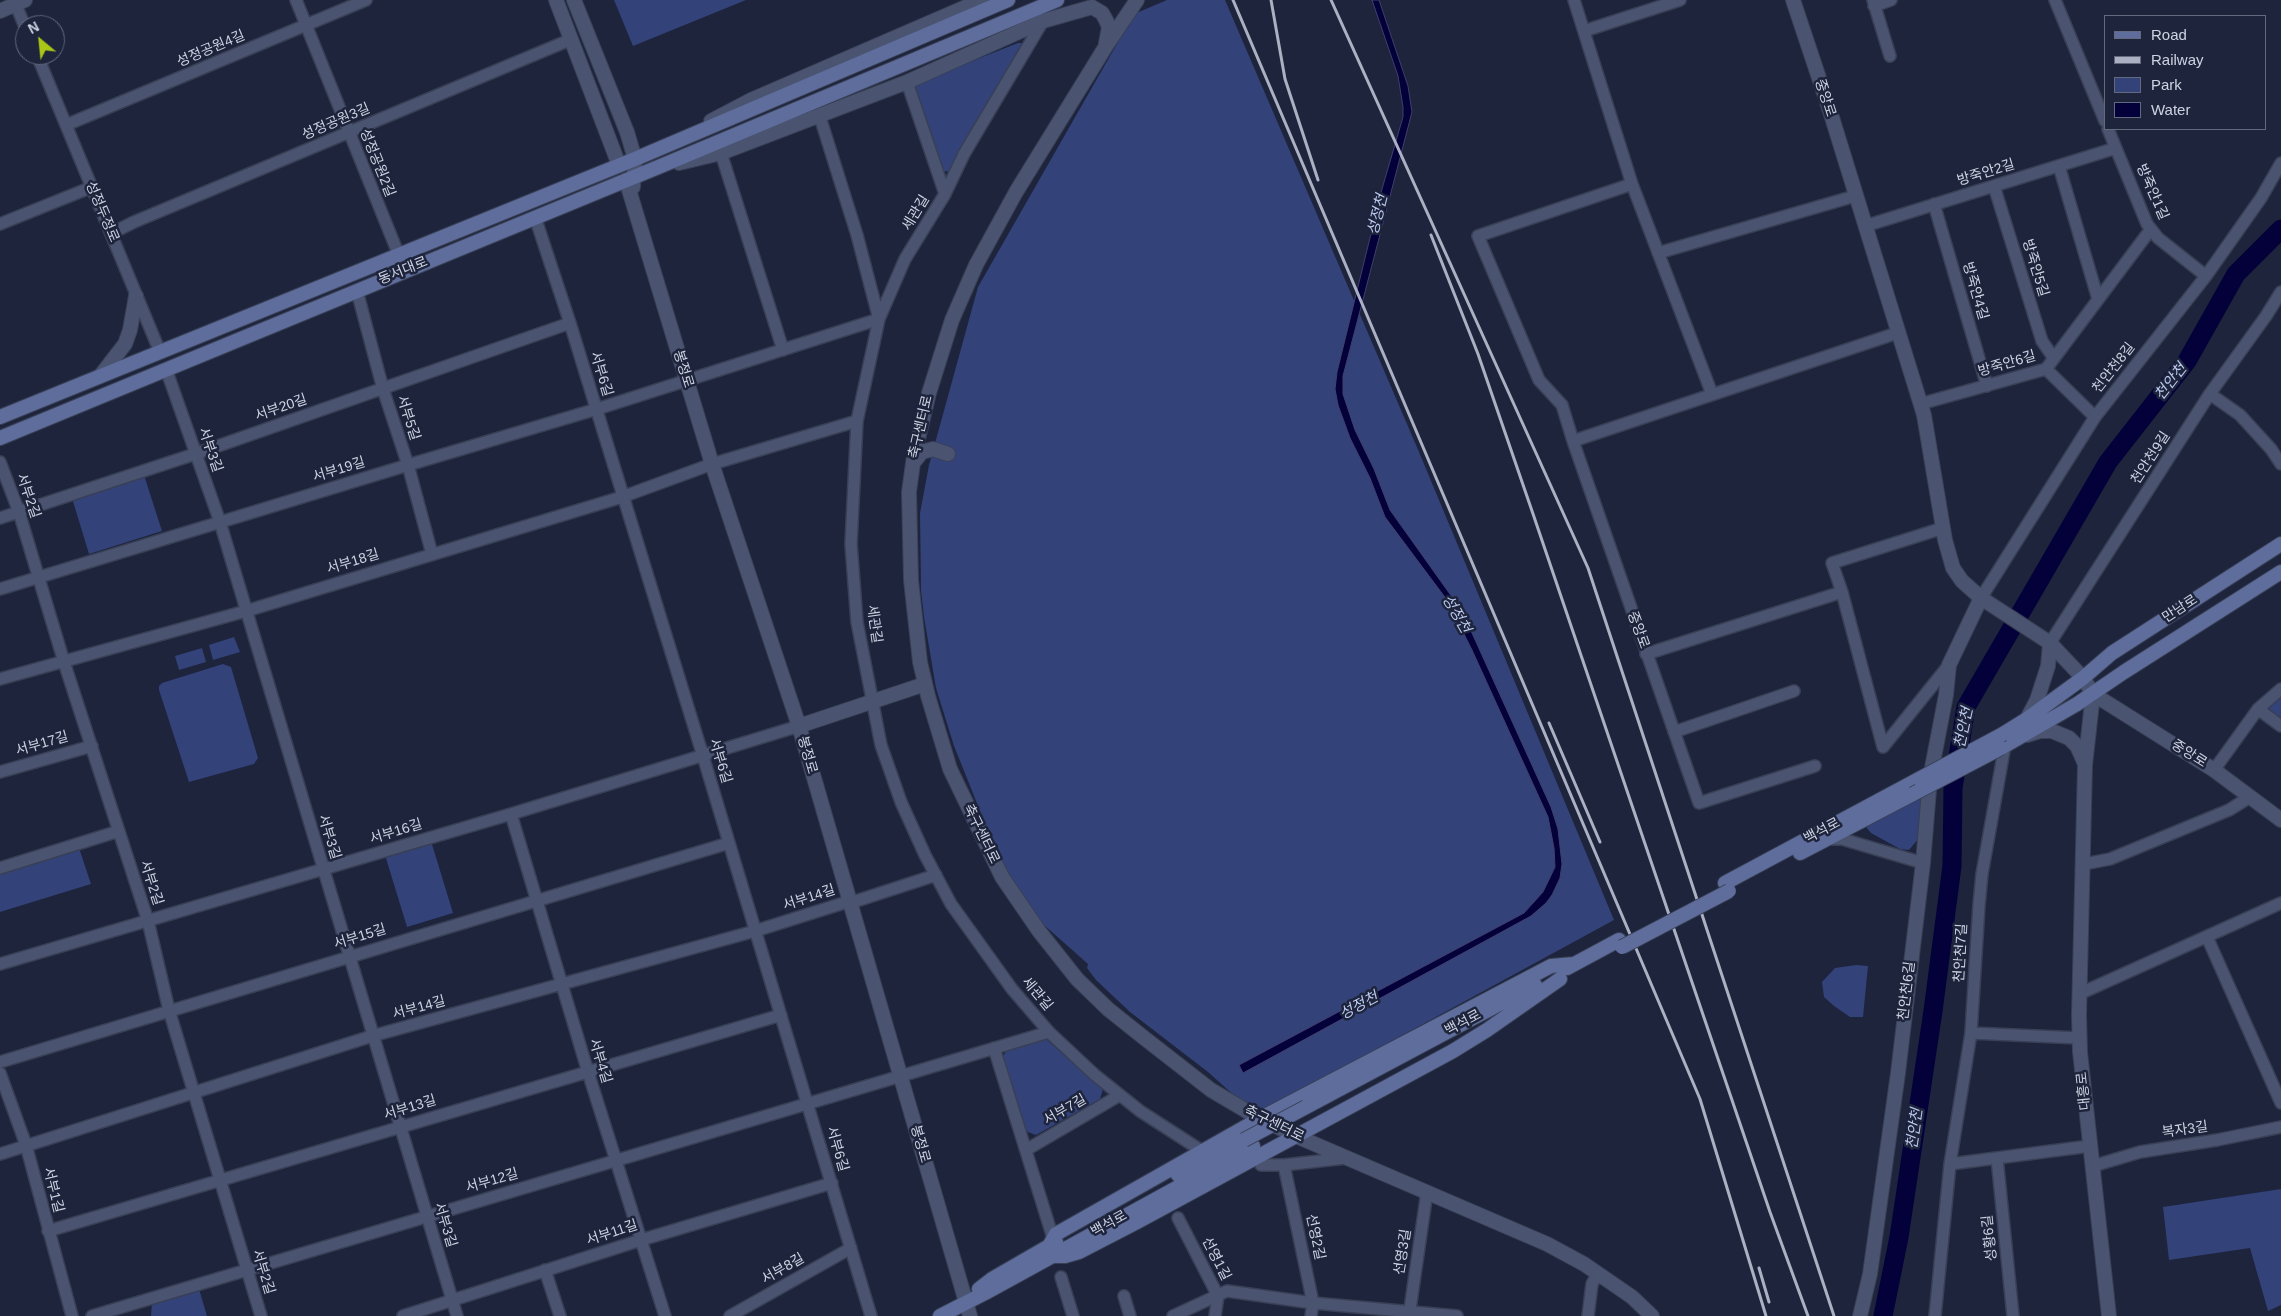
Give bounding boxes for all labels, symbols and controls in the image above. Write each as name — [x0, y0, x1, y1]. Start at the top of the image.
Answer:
north arrow — [15, 15, 65, 65]
legend — [2104, 15, 2266, 130]
text: N — [25, 18, 42, 37]
text: Road — [2151, 26, 2187, 43]
street label: 성정공원4길 — [174, 27, 248, 71]
text: Railway — [2151, 51, 2204, 68]
text: Park — [2151, 76, 2182, 93]
street label: 중앙로 — [1811, 77, 1839, 119]
street label: 성정공원3길 — [299, 100, 373, 144]
text: Water — [2151, 101, 2190, 118]
street label: 성정공원2길 — [356, 126, 398, 200]
street label: 방죽안2길 — [1955, 156, 2017, 190]
street label: 방죽안1길 — [2132, 161, 2172, 223]
street label: 성정두정로 — [82, 179, 122, 245]
street label: 세관길 — [899, 192, 933, 234]
water label: 성정천 — [1364, 193, 1392, 237]
street label: 방죽안5길 — [2018, 237, 2052, 299]
street label: 동서대로 — [376, 254, 430, 288]
street label: 방죽안4길 — [1959, 260, 1991, 322]
street label: 천안천8길 — [2089, 339, 2139, 397]
street label: 봉정로 — [669, 348, 697, 390]
street label: 방죽안6길 — [1976, 348, 2038, 380]
street label: 서부6길 — [586, 349, 616, 399]
water label: 천안천 — [2151, 360, 2191, 404]
street label: 서부20길 — [253, 391, 309, 425]
street label: 서부5길 — [393, 393, 423, 443]
street label: 축구센터로 — [906, 394, 936, 460]
street label: 서부3길 — [195, 425, 225, 475]
street label: 천안천9길 — [2128, 429, 2174, 487]
street label: 서부19길 — [311, 454, 367, 486]
street label: 서부2길 — [13, 471, 43, 521]
street label: 서부18길 — [325, 546, 381, 578]
street label: 만남로 — [2159, 591, 2201, 627]
water label: 성정천 — [1438, 592, 1474, 636]
street label: 세관길 — [863, 604, 885, 644]
street label: 중앙로 — [1623, 609, 1653, 651]
water label: 천안천 — [1951, 706, 1977, 750]
street label: 서부17길 — [14, 728, 70, 760]
street label: 봉정로 — [794, 734, 820, 776]
street label: 서부6길 — [705, 736, 735, 786]
street label: 중앙로 — [2168, 737, 2210, 771]
street label: 축구센터로 — [959, 801, 1003, 867]
street label: 서부3길 — [314, 812, 344, 862]
street label: 백석로 — [1801, 815, 1843, 847]
street label: 서부16길 — [368, 816, 424, 848]
street label: 서부2길 — [136, 858, 166, 908]
street label: 서부14길 — [781, 882, 837, 914]
street label: 서부15길 — [332, 921, 388, 953]
street label: 천안천7길 — [1951, 923, 1971, 983]
street label: 천안천6길 — [1895, 961, 1919, 1021]
street label: 세관길 — [1018, 974, 1056, 1014]
water label: 성정천 — [1336, 988, 1382, 1024]
street label: 서부14길 — [391, 993, 447, 1023]
street label: 백석로 — [1442, 1007, 1484, 1039]
street label: 서부4길 — [585, 1036, 615, 1086]
street label: 대흥로 — [2074, 1071, 2094, 1111]
street label: 서부7길 — [1041, 1091, 1089, 1129]
street label: 서부13길 — [382, 1092, 438, 1124]
street label: 축구센터로 — [1241, 1102, 1307, 1146]
water label: 천안천 — [1903, 1107, 1927, 1151]
street label: 복자3길 — [2161, 1118, 2209, 1142]
street label: 봉정로 — [907, 1123, 933, 1165]
street label: 서부6길 — [823, 1124, 851, 1174]
street label: 서부1길 — [39, 1165, 67, 1215]
street label: 서부12길 — [464, 1165, 520, 1197]
street label: 서부3길 — [430, 1200, 460, 1250]
street label: 백석로 — [1088, 1207, 1130, 1241]
street label: 선영2길 — [1302, 1213, 1328, 1261]
street label: 성황6길 — [1979, 1214, 2001, 1262]
street label: 서부11길 — [584, 1217, 640, 1249]
street label: 선영3길 — [1391, 1228, 1415, 1276]
street label: 선영1길 — [1198, 1235, 1234, 1283]
street label: 서부2길 — [248, 1247, 278, 1297]
street label: 서부8길 — [759, 1250, 807, 1288]

